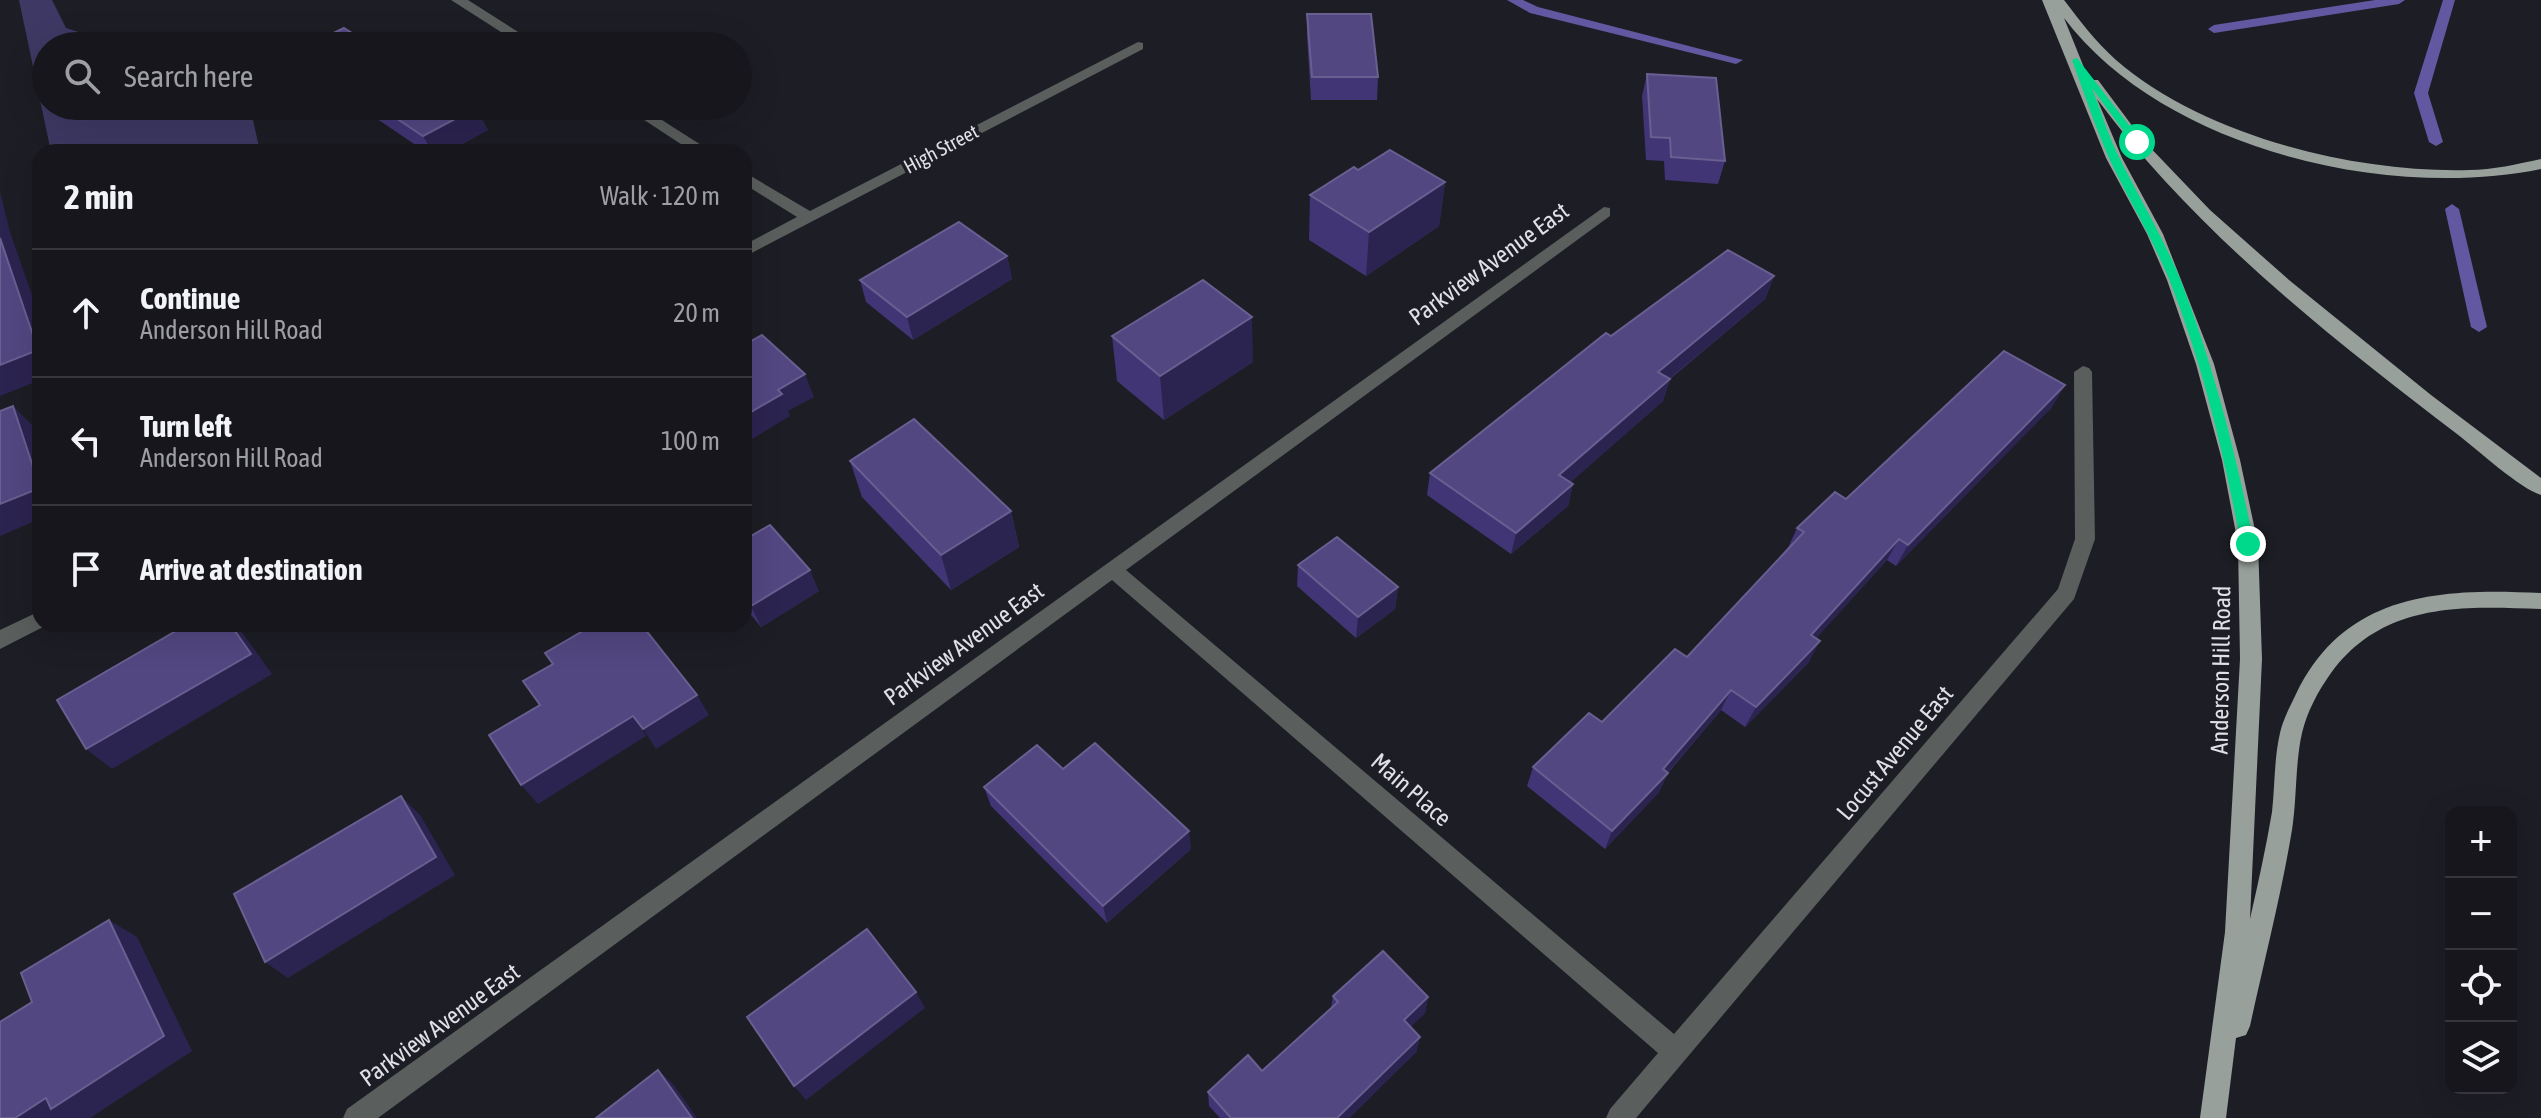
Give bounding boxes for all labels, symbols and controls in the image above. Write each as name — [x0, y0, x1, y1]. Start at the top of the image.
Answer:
search box — [32, 32, 752, 120]
icon: search — [60, 54, 104, 98]
text: Search here — [124, 59, 253, 93]
street label: High Street — [900, 119, 982, 178]
route start — [2119, 124, 2155, 160]
text: 2 min — [64, 177, 133, 216]
text: Walk · 120 m — [600, 181, 720, 211]
street label: Parkview Avenue East — [1404, 197, 1574, 330]
text: Continue — [140, 281, 240, 315]
icon: ahead — [64, 291, 108, 335]
text: 20 m — [673, 298, 720, 328]
text: Anderson Hill Road — [140, 315, 323, 345]
text: Turn left — [140, 409, 232, 443]
icon: left — [64, 419, 108, 463]
text: 100 m — [661, 426, 720, 456]
text: Anderson Hill Road — [140, 443, 323, 473]
route end — [2230, 526, 2266, 562]
icon: arrive — [64, 547, 108, 591]
text: Arrive at destination — [140, 552, 362, 586]
street label: Parkview Avenue East — [879, 577, 1049, 710]
street label: Anderson Hill Road — [2206, 585, 2235, 755]
street label: Locust Avenue East — [1831, 680, 1958, 825]
street label: Main Place — [1366, 748, 1457, 832]
map controls — [2445, 806, 2517, 1094]
button: + — [2445, 806, 2517, 878]
button: − — [2445, 878, 2517, 950]
button: locate — [2445, 950, 2517, 1022]
street label: Parkview Avenue East — [355, 958, 525, 1091]
button: layers — [2445, 1022, 2517, 1094]

